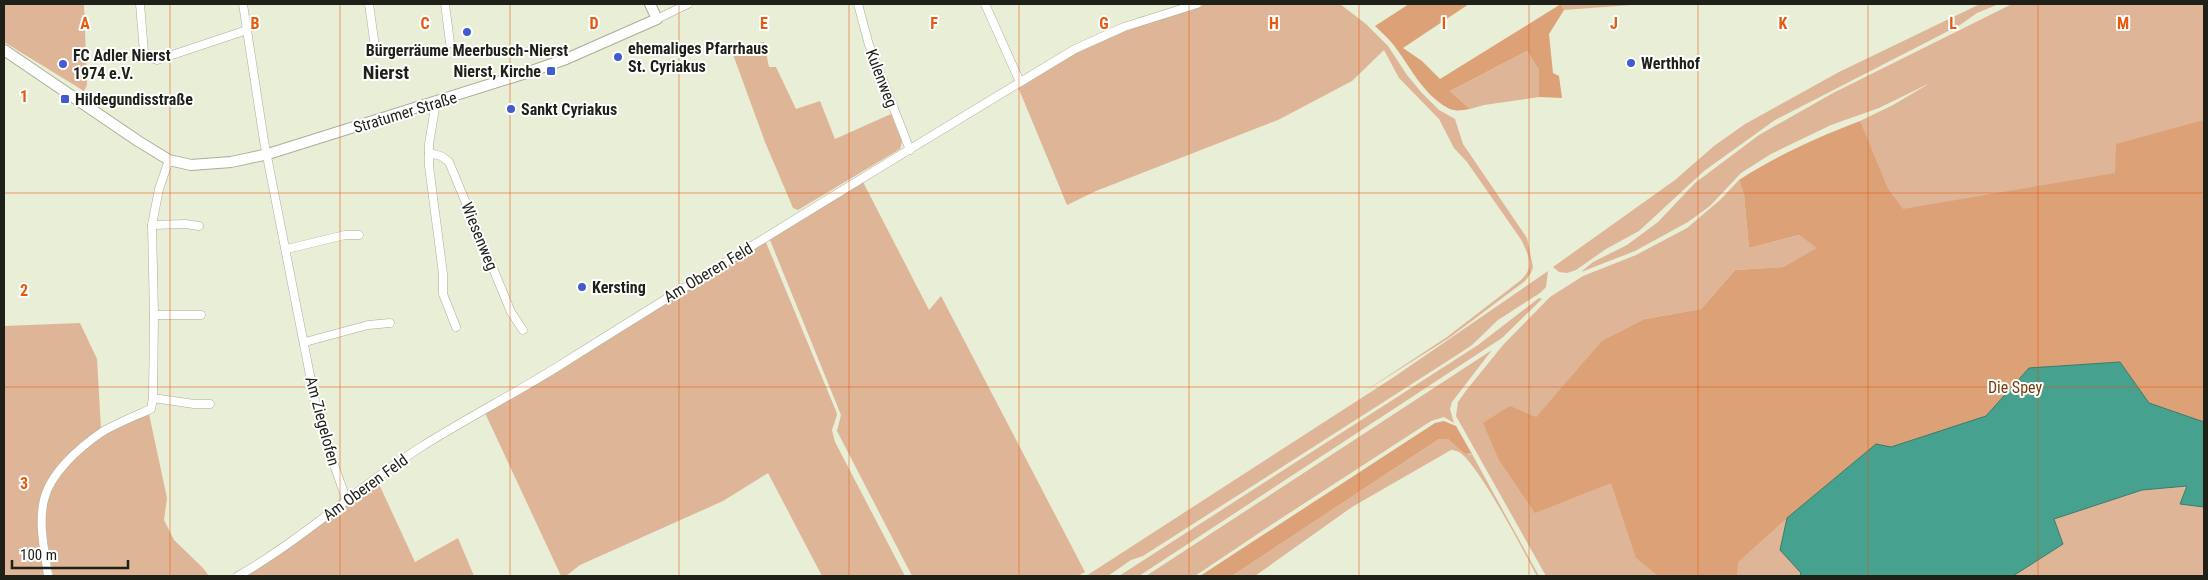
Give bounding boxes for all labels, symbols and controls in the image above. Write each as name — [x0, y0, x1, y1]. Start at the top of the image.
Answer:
text: A — [80, 14, 90, 33]
text: B — [251, 14, 260, 33]
text: C — [420, 14, 430, 33]
text: D — [589, 14, 599, 33]
text: E — [760, 14, 768, 33]
text: F — [930, 14, 938, 33]
text: G — [1099, 14, 1109, 33]
text: H — [1269, 14, 1279, 33]
text: I — [1442, 14, 1446, 33]
text: J — [1610, 14, 1618, 33]
text: K — [1779, 14, 1788, 33]
text: L — [1949, 14, 1957, 33]
text: M — [2117, 14, 2129, 33]
marker: Bürgerräume Meerbusch-Nierst — [461, 26, 473, 38]
place label: ehemaliges Pfarrhaus St. Cyriakus — [628, 39, 768, 76]
place label: Bürgerräume Meerbusch-Nierst — [366, 41, 568, 60]
place label: FC Adler Nierst 1974 e.V. — [73, 46, 171, 83]
street label: Kulenweg — [862, 46, 901, 110]
marker: ehemaliges Pfarrhaus St. Cyriakus — [612, 51, 624, 63]
place label: Werthhof — [1641, 54, 1701, 73]
marker: Werthhof — [1625, 57, 1637, 69]
marker: FC Adler Nierst 1974 e.V. — [57, 58, 69, 70]
district label: Nierst — [363, 61, 409, 84]
place label: Nierst, Kirche — [454, 62, 541, 81]
marker: Nierst, Kirche — [545, 65, 557, 77]
text: 1 — [20, 87, 28, 106]
street label: Stratumer Straße — [351, 88, 459, 137]
place label: Hildegundisstraße — [75, 90, 193, 109]
marker: Hildegundisstraße — [59, 93, 71, 105]
place label: Sankt Cyriakus — [521, 100, 617, 119]
marker: Sankt Cyriakus — [505, 103, 517, 115]
street label: Wiesenweg — [457, 199, 502, 273]
street label: Am Oberen Feld — [660, 238, 756, 306]
place label: Kersting — [592, 278, 646, 297]
text: 2 — [20, 281, 28, 300]
marker: Kersting — [576, 281, 588, 293]
street label: Am Ziegelofen — [301, 374, 344, 468]
park label: Die Spey — [1988, 378, 2042, 397]
street label: Am Oberen Feld — [319, 450, 411, 525]
text: 3 — [20, 474, 28, 493]
scale bar — [12, 538, 129, 570]
text: 100 m — [20, 546, 57, 564]

